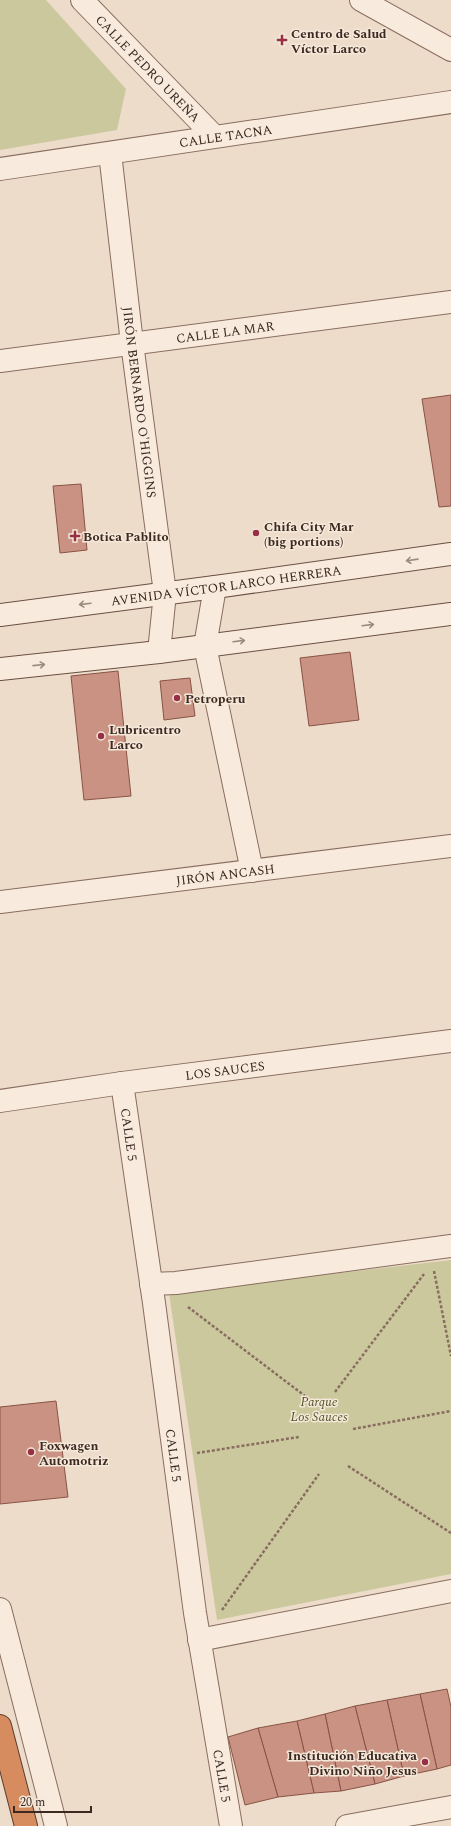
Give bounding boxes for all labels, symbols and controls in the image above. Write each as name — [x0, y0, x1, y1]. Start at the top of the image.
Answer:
street label: CALLE PEDRO UREÑA — [90, 10, 205, 127]
place label: Centro de Salud Víctor Larco — [291, 24, 387, 59]
marker: Centro de Salud Víctor Larco — [276, 34, 288, 46]
street label: CALLE TACNA — [178, 120, 274, 153]
street label: JIRÓN BERNARDO O'HIGGINS — [117, 306, 161, 499]
street label: CALLE LA MAR — [175, 316, 276, 349]
place label: Chifa City Mar (big portions) — [264, 517, 354, 552]
place label: Botica Pablito — [83, 527, 169, 547]
marker: Chifa City Mar (big portions) — [251, 528, 261, 538]
marker: Botica Pablito — [70, 531, 80, 541]
one-way arrow — [406, 556, 419, 564]
street label: AVENIDA VÍCTOR LARCO HERRERA — [110, 560, 343, 611]
one-way arrow — [79, 600, 92, 607]
one-way arrow — [361, 621, 374, 629]
one-way arrow — [232, 638, 245, 645]
one-way arrow — [32, 661, 45, 668]
place label: Petroperu — [185, 689, 246, 709]
marker: Petroperu — [172, 693, 182, 703]
place label: Lubricentro Larco — [109, 720, 181, 755]
marker: Lubricentro Larco — [96, 731, 106, 741]
street label: JIRÓN ANCASH — [175, 859, 276, 891]
street label: LOS SAUCES — [184, 1056, 266, 1086]
street label: CALLE 5 — [115, 1107, 142, 1162]
park label: Parque Los Sauces — [290, 1392, 348, 1427]
street label: CALLE 5 — [160, 1428, 187, 1483]
place label: Foxwagen Automotriz — [39, 1436, 109, 1471]
marker: Foxwagen Automotriz — [26, 1447, 36, 1457]
place label: Institución Educativa Divino Niño Jesus — [288, 1746, 417, 1781]
street label: CALLE 5 — [207, 1748, 236, 1804]
marker: Institución Educativa Divino Niño Jesus — [420, 1757, 430, 1767]
scale bar — [14, 1788, 91, 1814]
text: 20 m — [20, 1793, 45, 1812]

